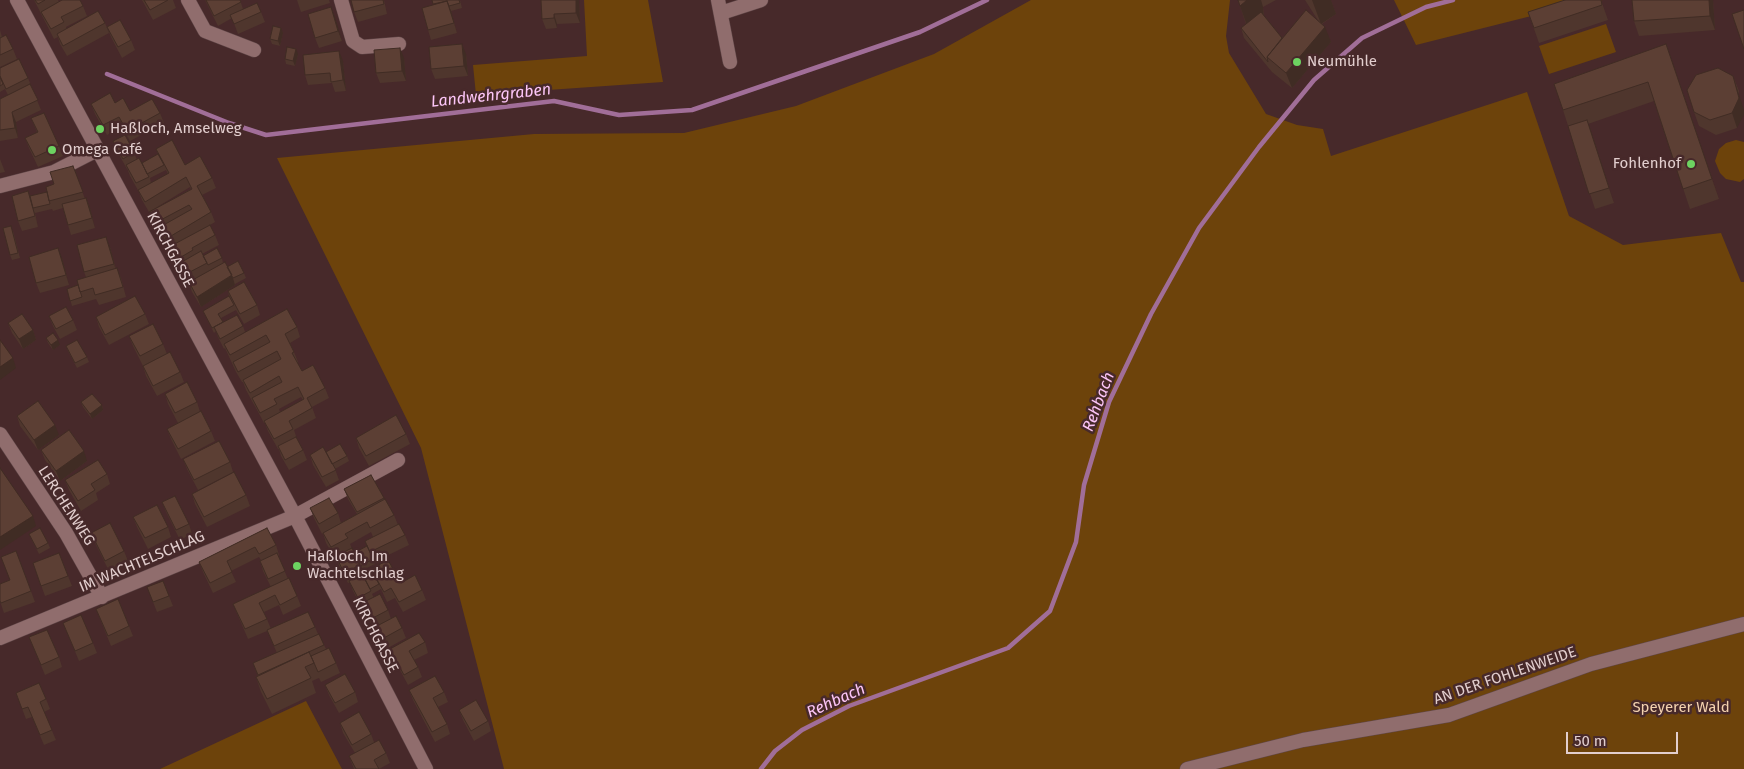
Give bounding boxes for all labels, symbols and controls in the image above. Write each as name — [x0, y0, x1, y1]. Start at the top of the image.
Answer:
place label: Neumühle — [1307, 53, 1377, 71]
marker: Neumühle — [1291, 56, 1303, 68]
water label: Landwehrgraben — [430, 80, 552, 112]
place label: Haßloch, Amselweg — [110, 120, 242, 138]
marker: Haßloch, Amselweg — [94, 123, 106, 135]
place label: Omega Café — [62, 141, 143, 159]
marker: Omega Café — [46, 144, 58, 156]
place label: Fohlenhof — [1613, 155, 1681, 173]
marker: Fohlenhof — [1685, 158, 1697, 170]
street label: KIRCHGASSE — [143, 209, 197, 291]
water label: Rehbach — [1079, 370, 1119, 434]
street label: LERCHENWEG — [34, 463, 98, 549]
street label: IM WACHTELSCHLAG — [76, 527, 208, 597]
place label: Haßloch, Im Wachtelschlag — [307, 548, 404, 583]
marker: Haßloch, Im Wachtelschlag — [291, 560, 303, 572]
street label: KIRCHGASSE — [348, 594, 402, 676]
street label: AN DER FOHLENWEIDE — [1431, 643, 1579, 709]
water label: Rehbach — [804, 680, 868, 722]
park label: Speyerer Wald — [1632, 699, 1730, 717]
scale bar — [1569, 722, 1682, 754]
text: 50 m — [1574, 732, 1607, 750]

